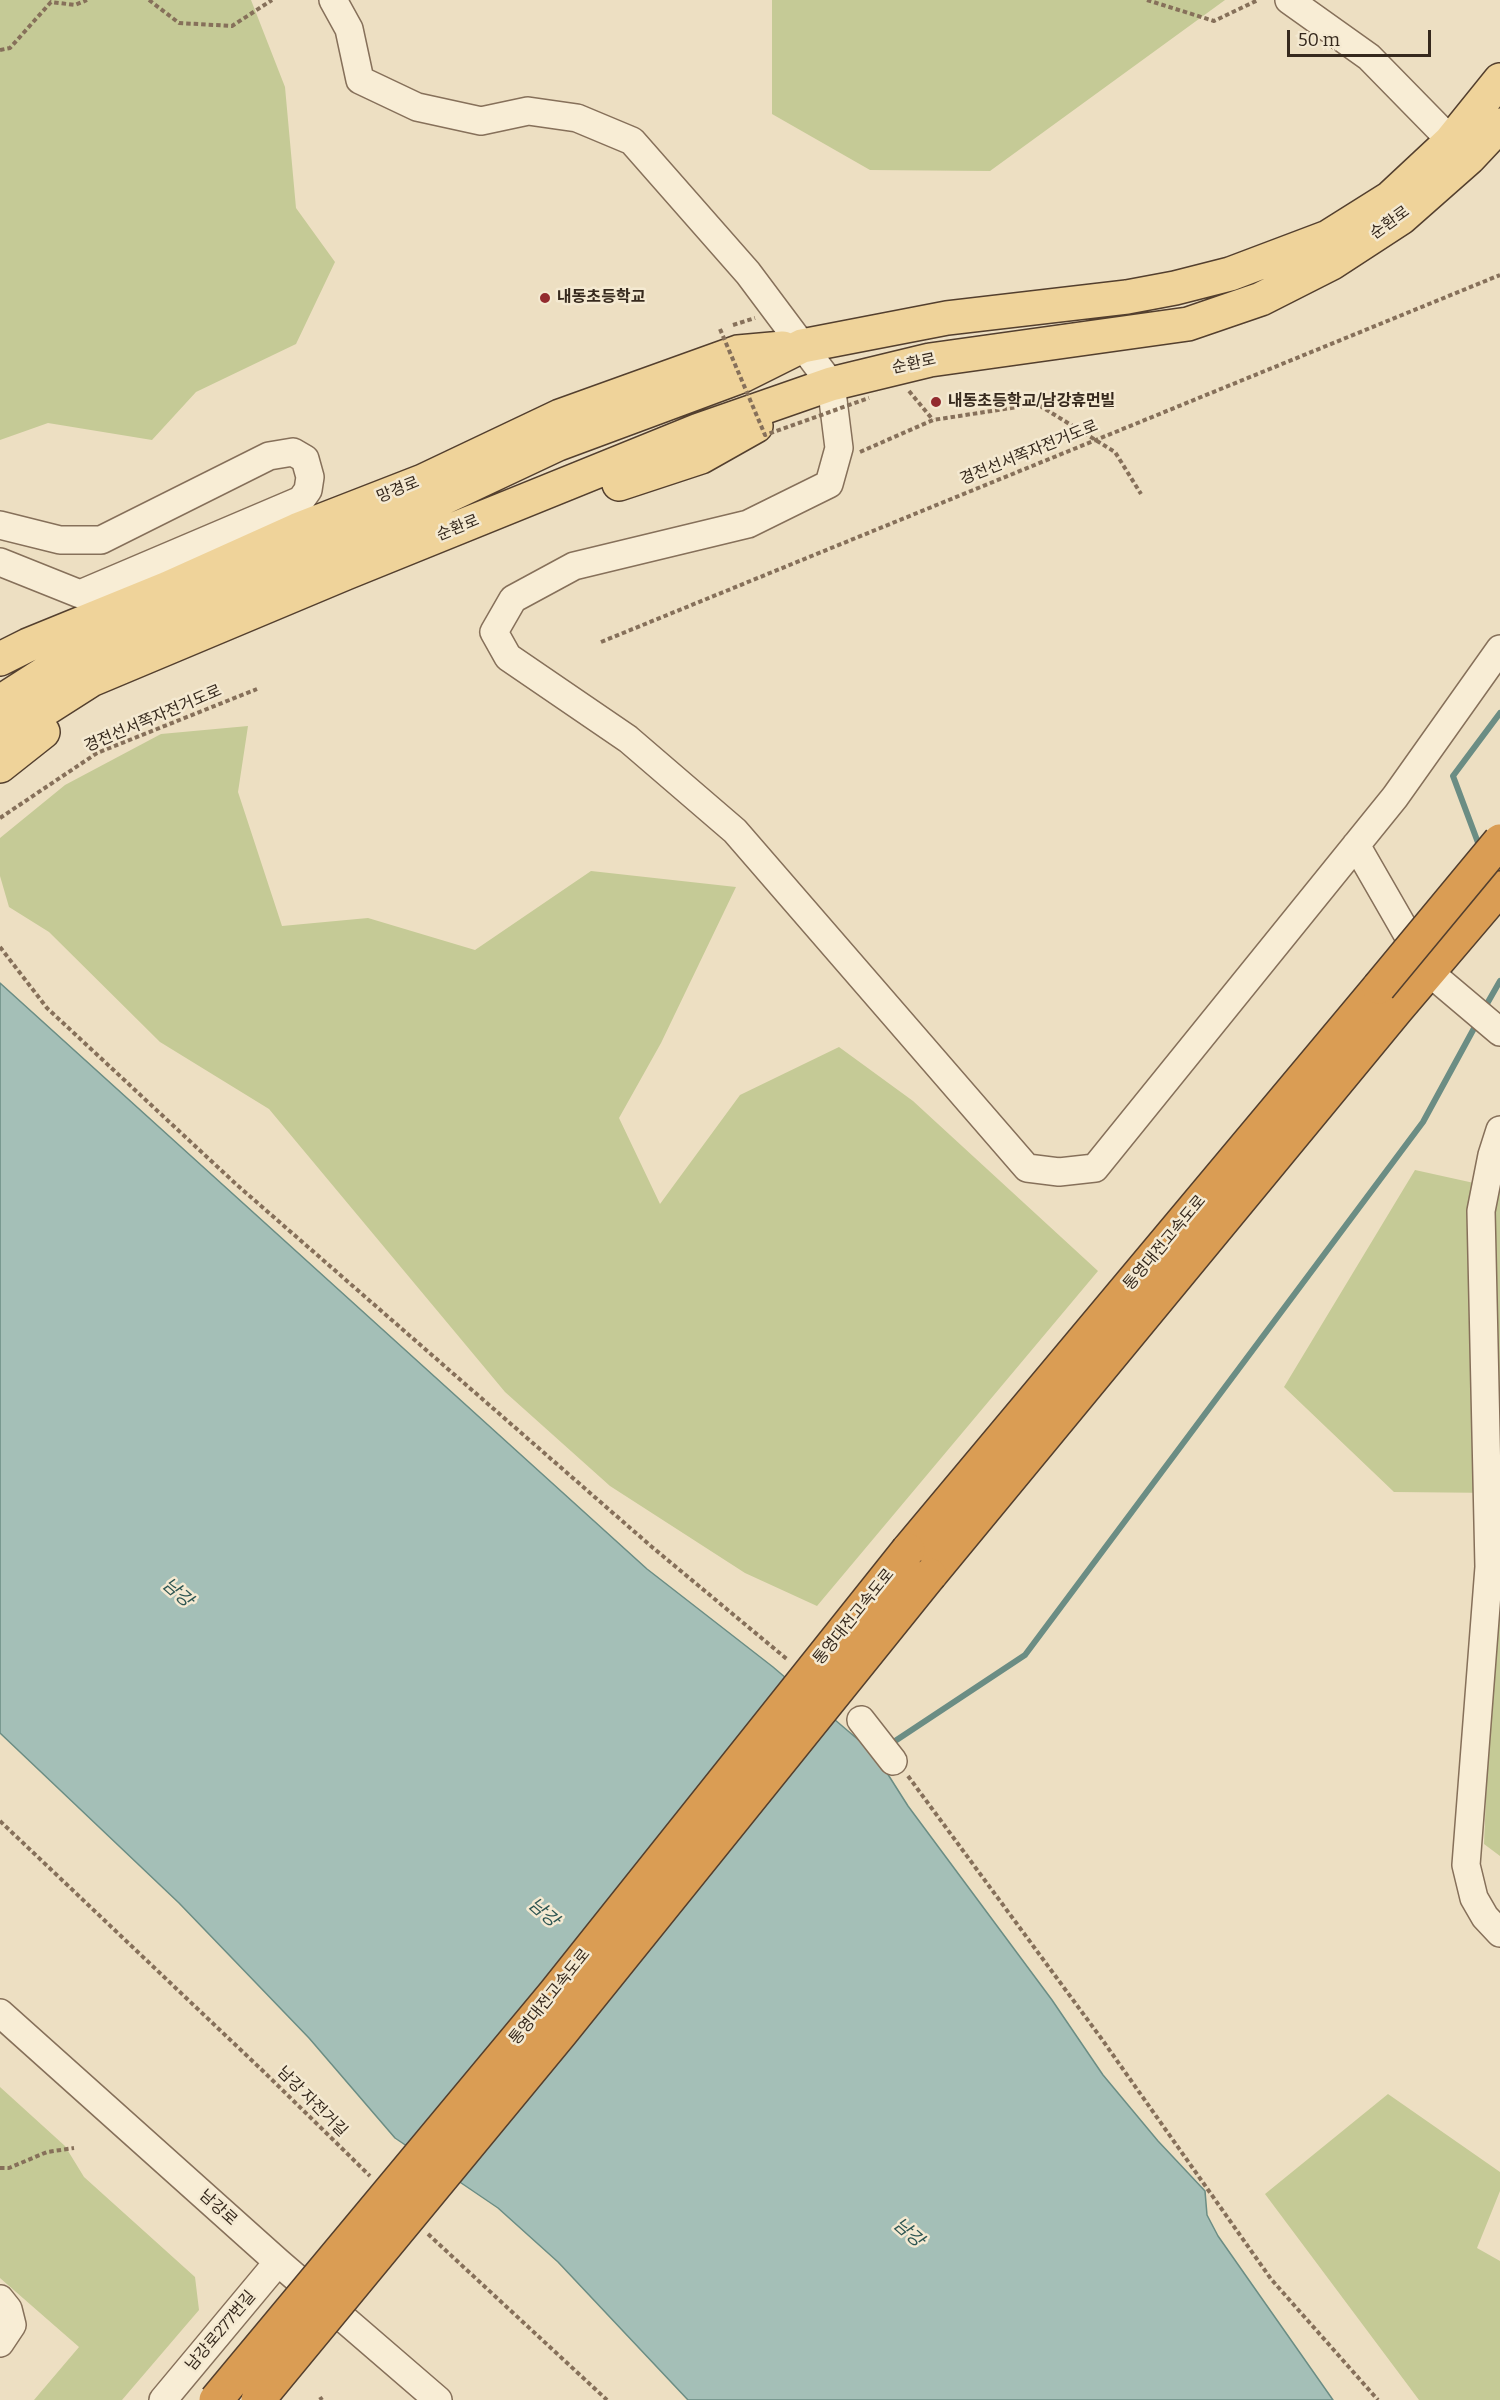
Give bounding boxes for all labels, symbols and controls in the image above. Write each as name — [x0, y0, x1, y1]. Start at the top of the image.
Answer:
scale bar — [1290, 18, 1434, 56]
text: 50 m — [1298, 29, 1340, 51]
street label: 순환로 — [1366, 202, 1414, 244]
place label: 내동초등학교 — [557, 288, 645, 308]
marker: 내동초등학교 — [538, 291, 552, 305]
street label: 순환로 — [890, 350, 938, 378]
place label: 내동초등학교/남강휴먼빌 — [948, 392, 1115, 412]
marker: 내동초등학교/남강휴먼빌 — [929, 395, 943, 409]
street label: 경전선서쪽자전거도로 — [957, 417, 1101, 489]
street label: 망경로 — [374, 473, 422, 507]
street label: 순환로 — [434, 511, 482, 545]
street label: 경전선서쪽자전거도로 — [81, 681, 225, 757]
street label: 통영대전고속도로 — [1120, 1192, 1210, 1294]
street label: 통영대전고속도로 — [809, 1565, 899, 1669]
water label: 남강 — [157, 1574, 197, 1612]
water label: 남강 — [523, 1894, 563, 1932]
street label: 통영대전고속도로 — [505, 1945, 595, 2049]
street label: 남강 자전거길 — [273, 2063, 351, 2141]
street label: 남강로 — [195, 2186, 241, 2230]
water label: 남강 — [888, 2214, 928, 2252]
street label: 남강로277번길 — [182, 2287, 260, 2375]

